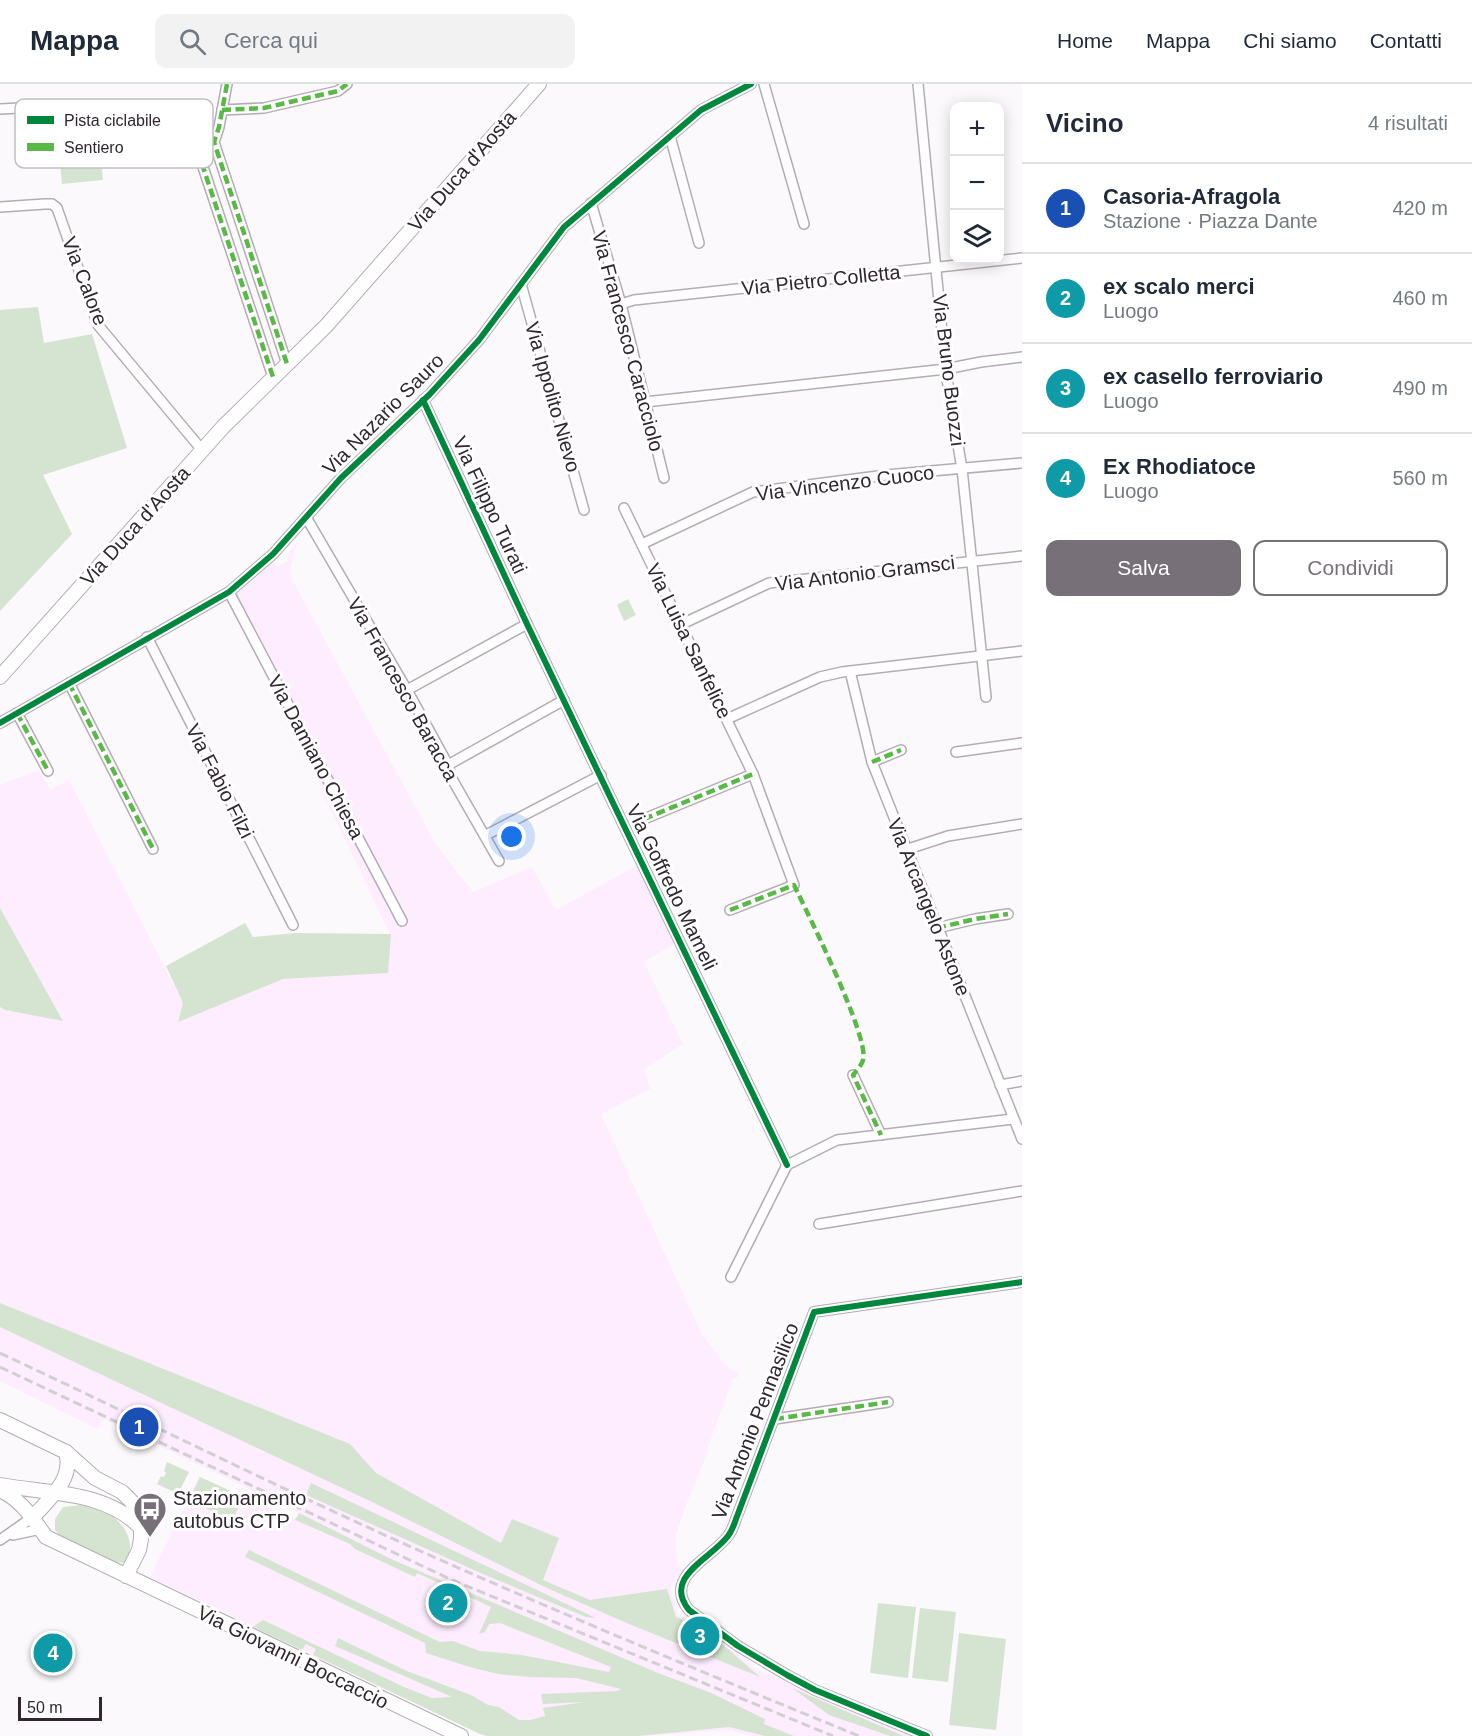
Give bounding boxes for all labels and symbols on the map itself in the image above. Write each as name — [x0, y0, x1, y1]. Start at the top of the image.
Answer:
legend — [15, 99, 213, 168]
street label: Via Duca d'Aosta — [404, 106, 521, 236]
text: Pista ciclabile — [64, 112, 161, 129]
text: Sentiero — [64, 139, 124, 156]
street label: Via Francesco Caracciolo — [588, 228, 668, 454]
street label: Via Calore — [58, 234, 112, 328]
street label: Via Pietro Colletta — [740, 261, 902, 299]
street label: Via Bruno Buozzi — [929, 293, 969, 447]
street label: Via Ippolito Nievo — [521, 319, 585, 475]
street label: Via Nazario Sauro — [318, 349, 448, 479]
street label: Via Filippo Turati — [449, 433, 531, 577]
street label: Via Duca d'Aosta — [76, 461, 195, 590]
street label: Via Vincenzo Cuoco — [755, 461, 935, 505]
street label: Via Antonio Gramsci — [774, 551, 956, 595]
street label: Via Luisa Sanfelice — [642, 560, 736, 722]
street label: Via Francesco Baracca — [343, 593, 463, 785]
street label: Via Damiano Chiesa — [264, 672, 369, 843]
street label: Via Fabio Filzi — [182, 720, 258, 842]
street label: Via Goffredo Mameli — [622, 801, 722, 973]
street label: Via Arcangelo Astone — [883, 815, 975, 999]
your location — [497, 822, 526, 851]
street label: Via Antonio Pennasilico — [707, 1320, 803, 1522]
pin: 1 — [120, 1404, 158, 1450]
place label: Stazionamento autobus CTP — [173, 1487, 306, 1532]
bus stop icon: Stazionamento autobus CTP — [132, 1491, 168, 1538]
pin: 2 — [428, 1580, 468, 1625]
street label: Via Giovanni Boccaccio — [194, 1601, 392, 1713]
pin: 3 — [680, 1614, 720, 1658]
pin: 4 — [34, 1630, 72, 1676]
scale bar — [18, 1694, 102, 1722]

